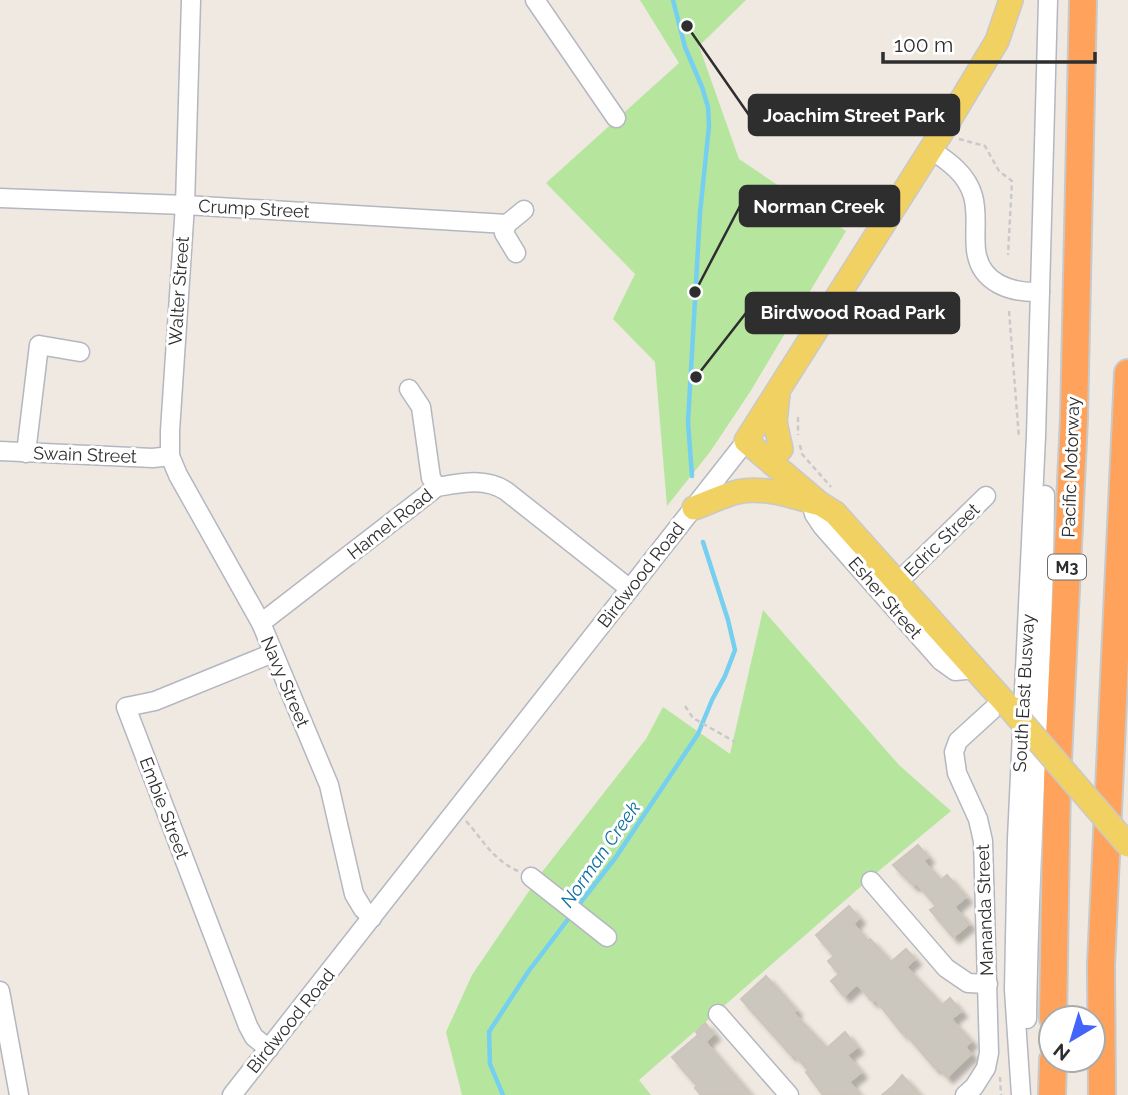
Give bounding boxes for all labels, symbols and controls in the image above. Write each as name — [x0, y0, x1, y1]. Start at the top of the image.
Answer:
scale bar — [883, 21, 1095, 65]
text: 100 m — [894, 32, 953, 57]
callout: Joachim Street Park — [749, 95, 959, 135]
text: Joachim Street Park — [763, 104, 945, 126]
callout: Norman Creek — [740, 186, 899, 226]
street label: Crump Street — [198, 195, 310, 222]
text: Norman Creek — [753, 195, 885, 217]
street label: Walter Street — [164, 236, 193, 346]
callout: Birdwood Road Park — [746, 293, 959, 333]
text: Birdwood Road Park — [761, 301, 946, 323]
street label: Pacific Motorway — [1058, 396, 1083, 538]
street label: Swain Street — [33, 442, 137, 467]
street label: Hamel Road — [343, 484, 436, 563]
street label: Edric Street — [900, 499, 984, 581]
street label: Birdwood Road — [593, 518, 688, 632]
street label: Esher Street — [844, 553, 926, 643]
road number: M3 — [1048, 554, 1086, 580]
street label: South East Busway — [1009, 613, 1038, 773]
street label: Navy Street — [257, 633, 314, 730]
street label: Embie Street — [135, 754, 194, 862]
water label: Norman Creek — [555, 797, 645, 911]
street label: Mananda Street — [972, 844, 997, 976]
street label: Birdwood Road — [242, 964, 339, 1077]
north arrow — [1037, 1004, 1107, 1074]
text: N — [1049, 1039, 1074, 1066]

